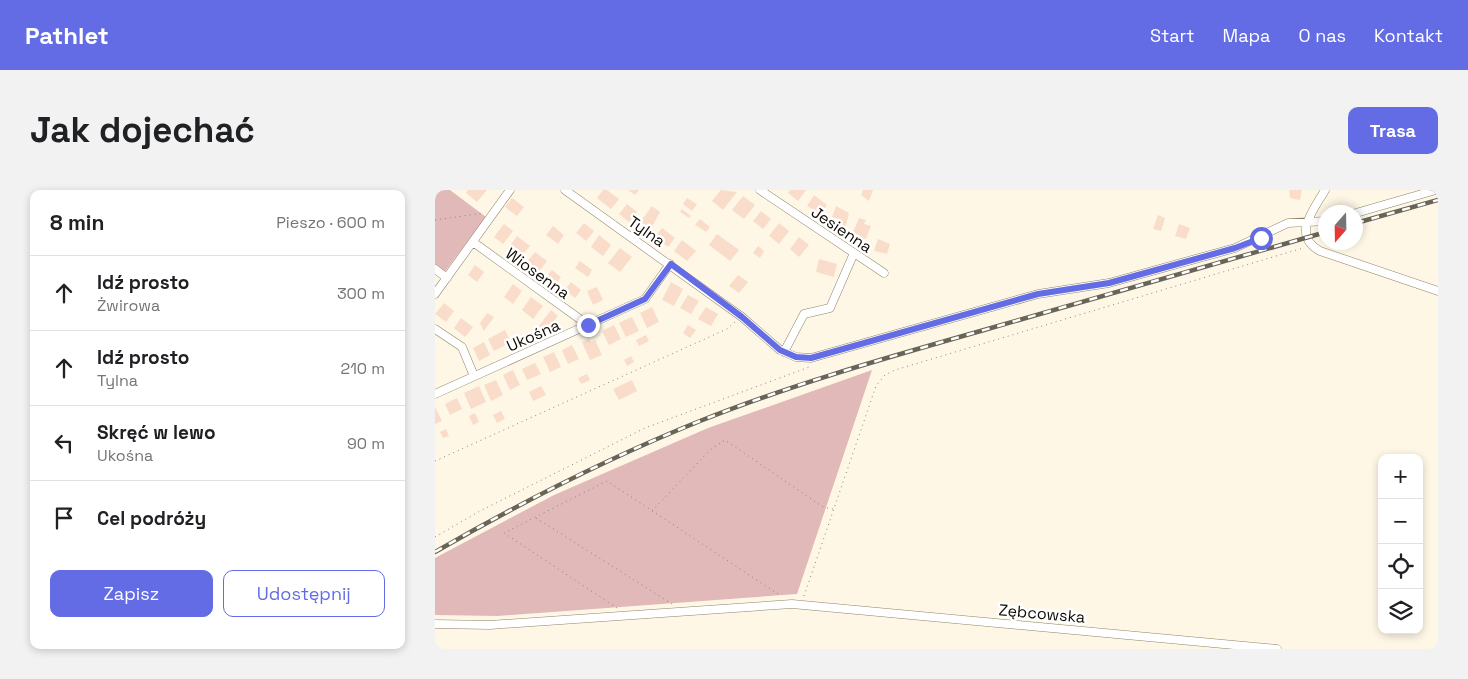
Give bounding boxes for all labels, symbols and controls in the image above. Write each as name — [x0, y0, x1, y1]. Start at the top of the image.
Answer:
text: Pathlet — [25, 20, 109, 51]
text: Start — [1150, 24, 1195, 47]
text: Mapa — [1223, 24, 1270, 47]
text: O nas — [1298, 24, 1346, 47]
text: Kontakt — [1374, 24, 1443, 47]
button: Trasa — [1348, 107, 1438, 154]
text: Jak dojechać — [30, 108, 255, 152]
street label: Jesienna — [807, 201, 876, 257]
north arrow — [1318, 205, 1363, 250]
text: 8 min — [50, 209, 104, 236]
street label: Tylna — [624, 211, 669, 252]
text: Pieszo · 600 m — [276, 212, 385, 233]
route start — [1250, 227, 1273, 250]
street label: Wiosenna — [501, 243, 574, 304]
text: Idź prosto — [97, 270, 189, 295]
icon: ahead — [50, 279, 78, 307]
text: 300 m — [337, 283, 385, 304]
text: Żwirowa — [97, 295, 160, 316]
street label: Ukośna — [503, 314, 563, 356]
route end — [577, 314, 600, 337]
text: Idź prosto — [97, 345, 189, 370]
icon: ahead — [50, 354, 78, 382]
text: 210 m — [341, 358, 385, 379]
text: Tylna — [97, 370, 138, 391]
text: Skręć w lewo — [97, 420, 216, 445]
icon: left — [50, 429, 78, 457]
text: 90 m — [347, 433, 385, 454]
text: Ukośna — [97, 445, 153, 466]
map controls — [1378, 454, 1423, 634]
button: + — [1378, 454, 1423, 499]
button: − — [1378, 499, 1423, 544]
icon: arrive — [50, 504, 78, 532]
text: Cel podróży — [97, 506, 206, 531]
button: locate — [1378, 544, 1423, 589]
button: Zapisz — [50, 570, 213, 617]
button: Udostępnij — [223, 570, 385, 617]
button: layers — [1378, 589, 1423, 634]
street label: Zębcowska — [998, 599, 1086, 628]

